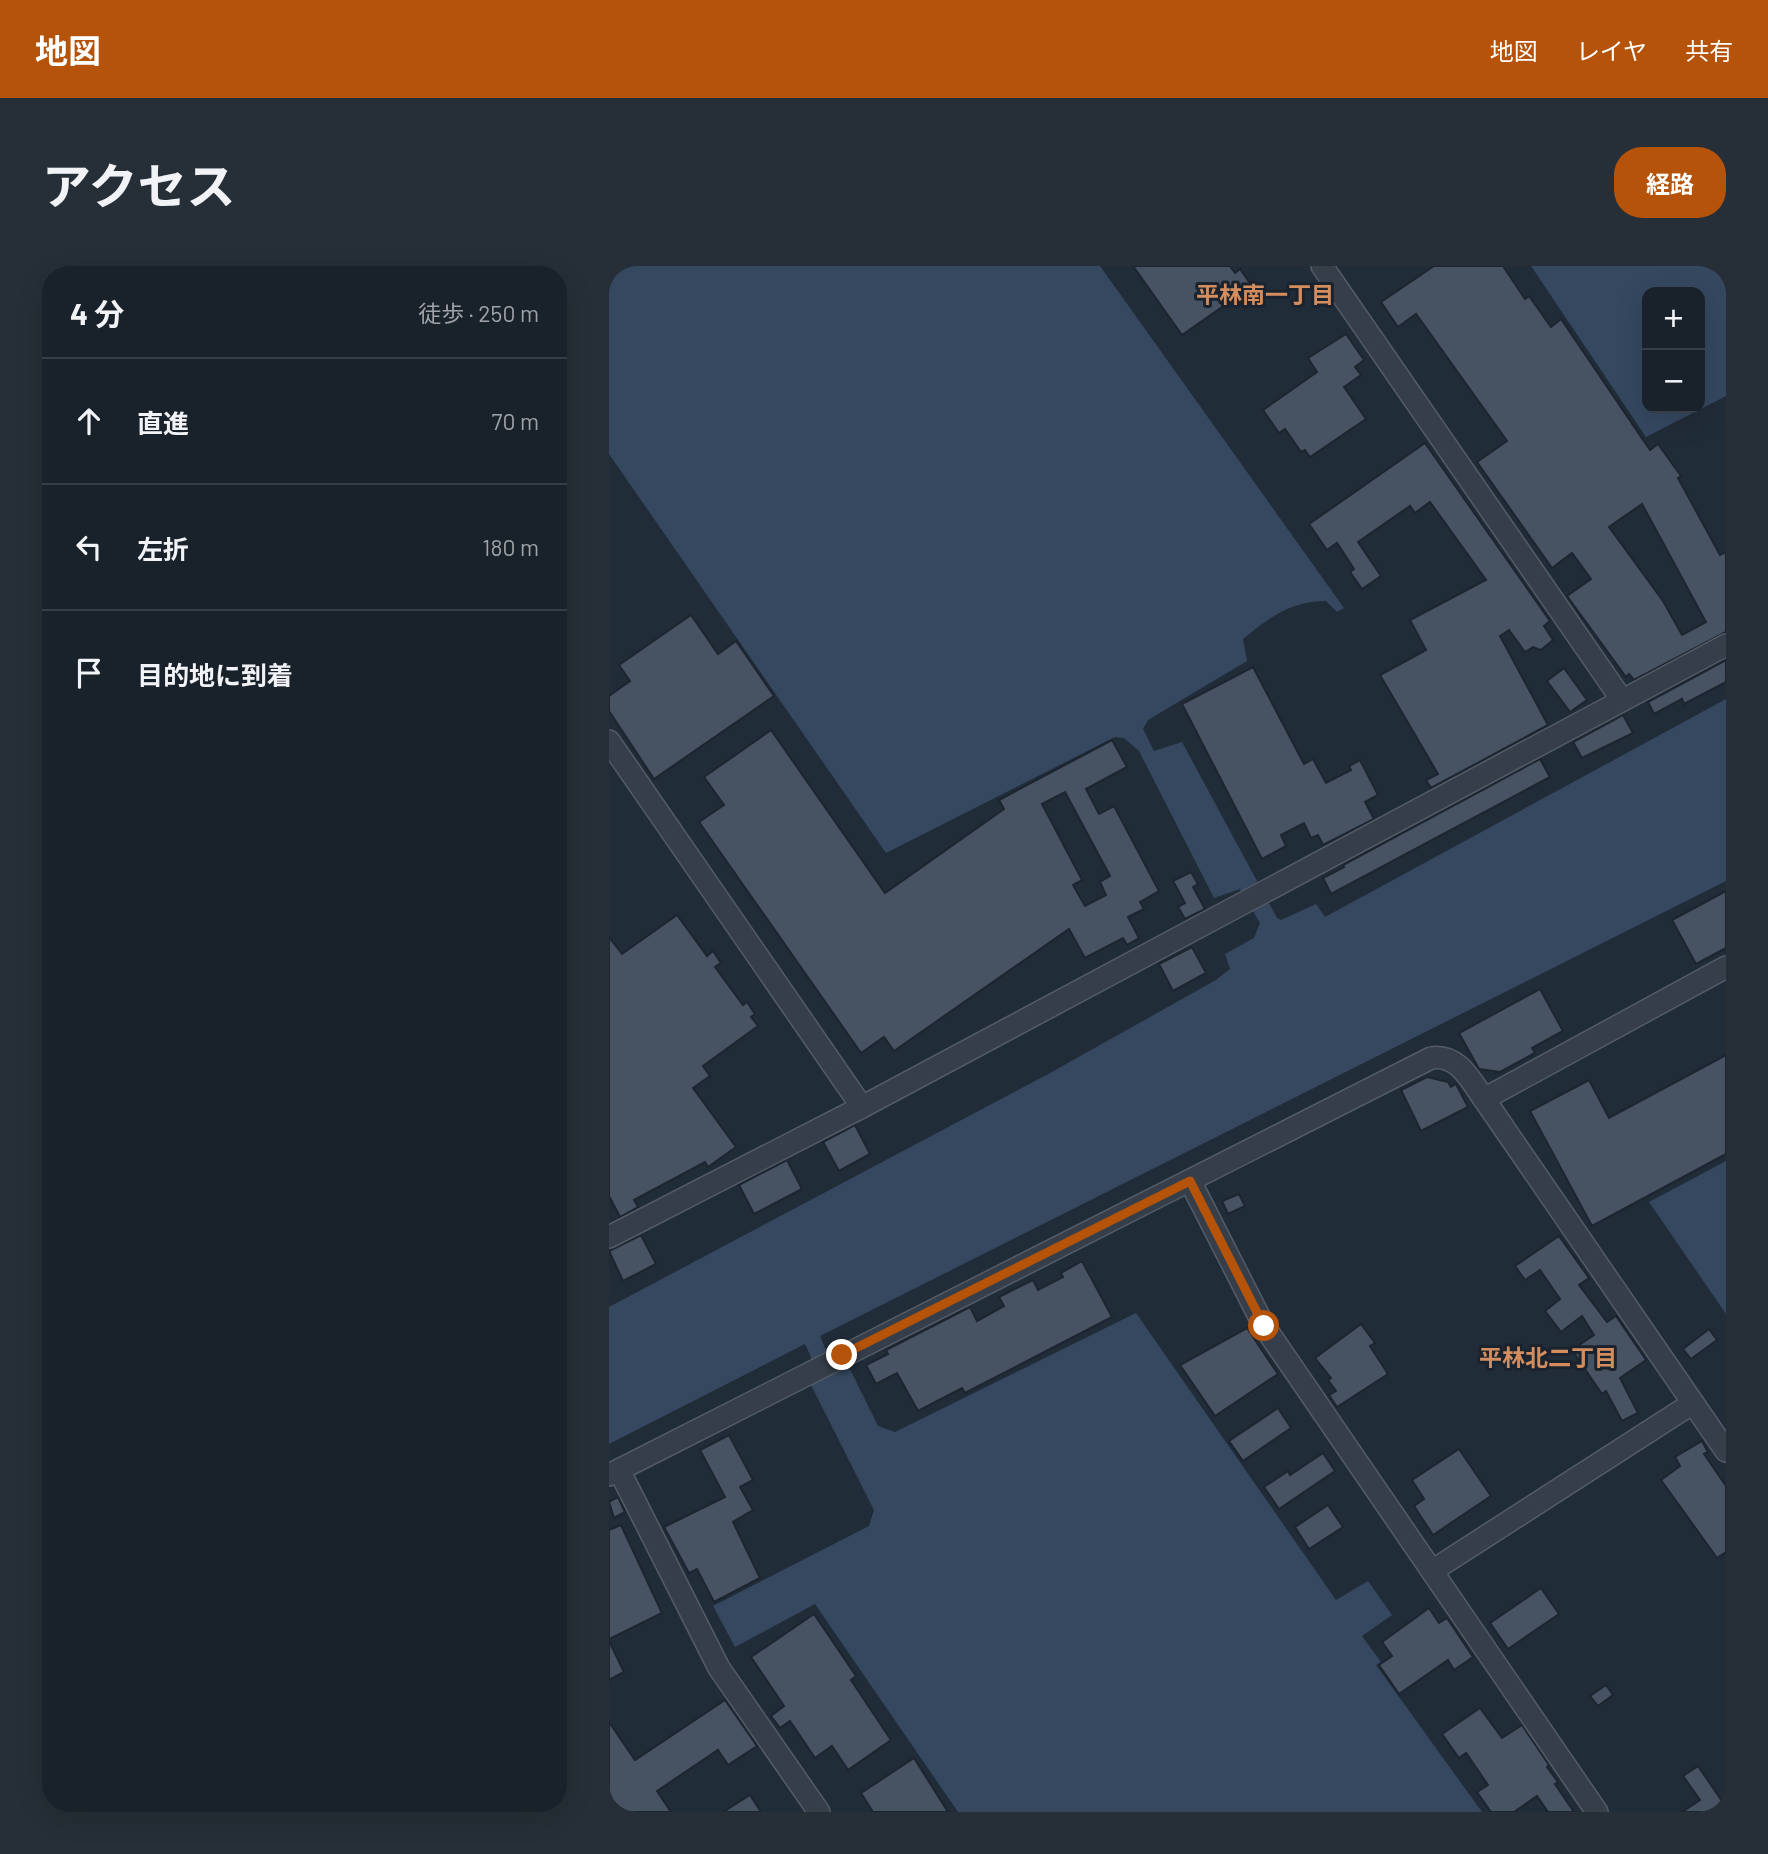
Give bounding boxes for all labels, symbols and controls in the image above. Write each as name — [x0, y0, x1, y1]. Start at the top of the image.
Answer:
text: 地図 — [35, 30, 101, 70]
text: 地図 — [1490, 36, 1538, 65]
text: レイヤ — [1576, 36, 1647, 65]
text: 共有 — [1685, 36, 1733, 65]
button: 経路 — [1614, 147, 1726, 218]
text: アクセス — [42, 155, 236, 214]
district label: 平林南一丁目 — [1196, 280, 1334, 308]
map controls — [1642, 287, 1705, 413]
button: + — [1642, 287, 1705, 350]
text: 4 分 — [70, 295, 124, 331]
text: 徒歩 · 250 m — [418, 299, 539, 327]
button: − — [1642, 350, 1705, 413]
icon: ahead — [70, 402, 108, 440]
text: 直進 — [137, 407, 189, 438]
text: 70 m — [492, 407, 539, 435]
icon: left — [70, 528, 108, 566]
text: 左折 — [137, 533, 189, 564]
text: 180 m — [482, 533, 539, 561]
icon: arrive — [70, 654, 108, 692]
text: 目的地に到着 — [137, 659, 293, 690]
route start — [1248, 1310, 1279, 1341]
route end — [826, 1339, 857, 1370]
district label: 平林北二丁目 — [1479, 1343, 1617, 1371]

